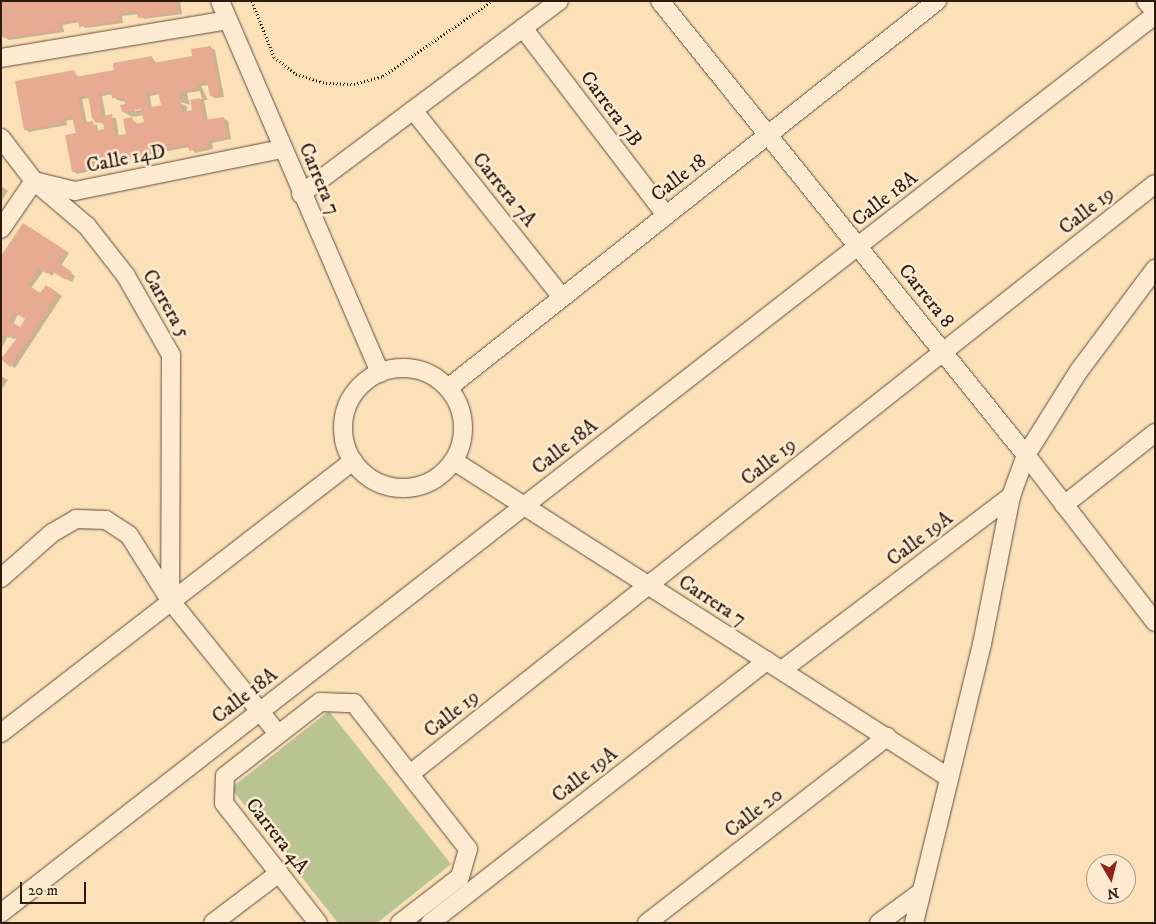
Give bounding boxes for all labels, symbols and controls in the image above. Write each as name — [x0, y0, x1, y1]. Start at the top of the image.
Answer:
street label: Carrera 7B — [575, 66, 647, 152]
street label: Carrera 7 — [293, 139, 345, 219]
street label: Calle 14D — [84, 140, 168, 178]
street label: Carrera 7A — [467, 148, 541, 232]
street label: Calle 18 — [647, 149, 711, 207]
street label: Calle 18A — [848, 166, 922, 232]
street label: Calle 19 — [1055, 182, 1119, 240]
street label: Carrera 8 — [893, 259, 959, 333]
street label: Carrera 5 — [137, 265, 195, 343]
street label: Calle 18A — [528, 414, 602, 480]
street label: Calle 19 — [737, 433, 801, 491]
street label: Calle 19A — [882, 506, 958, 572]
street label: Carrera 7 — [674, 570, 750, 632]
street label: Calle 18A — [208, 663, 282, 729]
street label: Calle 19 — [420, 685, 484, 743]
street label: Calle 19A — [548, 742, 622, 808]
street label: Calle 20 — [720, 783, 788, 843]
street label: Carrera 4A — [240, 793, 314, 879]
north arrow — [1086, 854, 1136, 904]
scale bar — [22, 872, 89, 904]
text: 20 m — [28, 881, 58, 900]
text: N — [1106, 883, 1120, 903]

